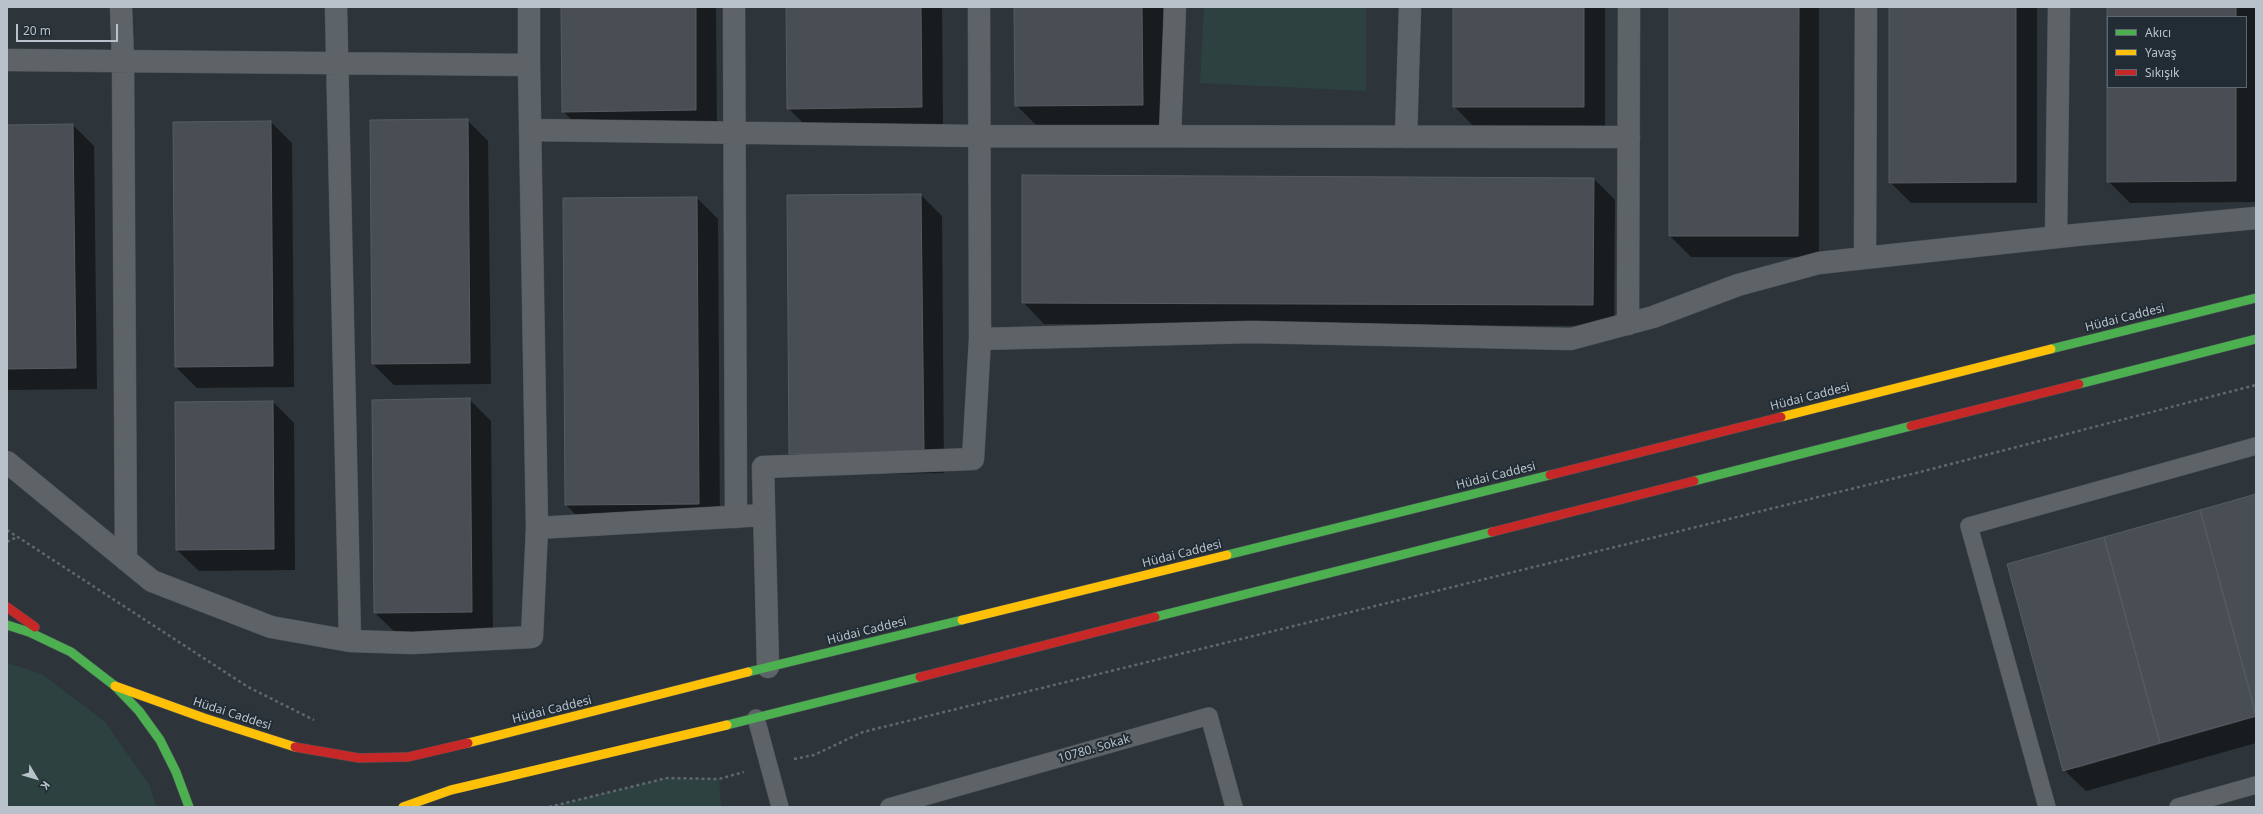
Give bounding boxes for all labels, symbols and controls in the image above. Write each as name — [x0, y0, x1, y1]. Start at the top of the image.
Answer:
scale bar — [18, 16, 120, 42]
legend — [2107, 16, 2247, 88]
text: 20 m — [23, 22, 51, 39]
text: Akıcı — [2145, 24, 2171, 41]
text: Yavaş — [2145, 44, 2177, 61]
text: Sıkışık — [2145, 64, 2179, 81]
street label: Hüdai Caddesi — [2084, 301, 2166, 335]
street label: Hüdai Caddesi — [1769, 380, 1851, 414]
street label: Hüdai Caddesi — [1455, 459, 1537, 493]
street label: Hüdai Caddesi — [1141, 537, 1223, 571]
street label: Hüdai Caddesi — [826, 614, 908, 648]
street label: Hüdai Caddesi — [511, 693, 593, 727]
street label: Hüdai Caddesi — [191, 695, 273, 733]
street label: 10780. Sokak — [1056, 732, 1132, 766]
north arrow — [16, 758, 56, 798]
text: K — [38, 778, 54, 793]

